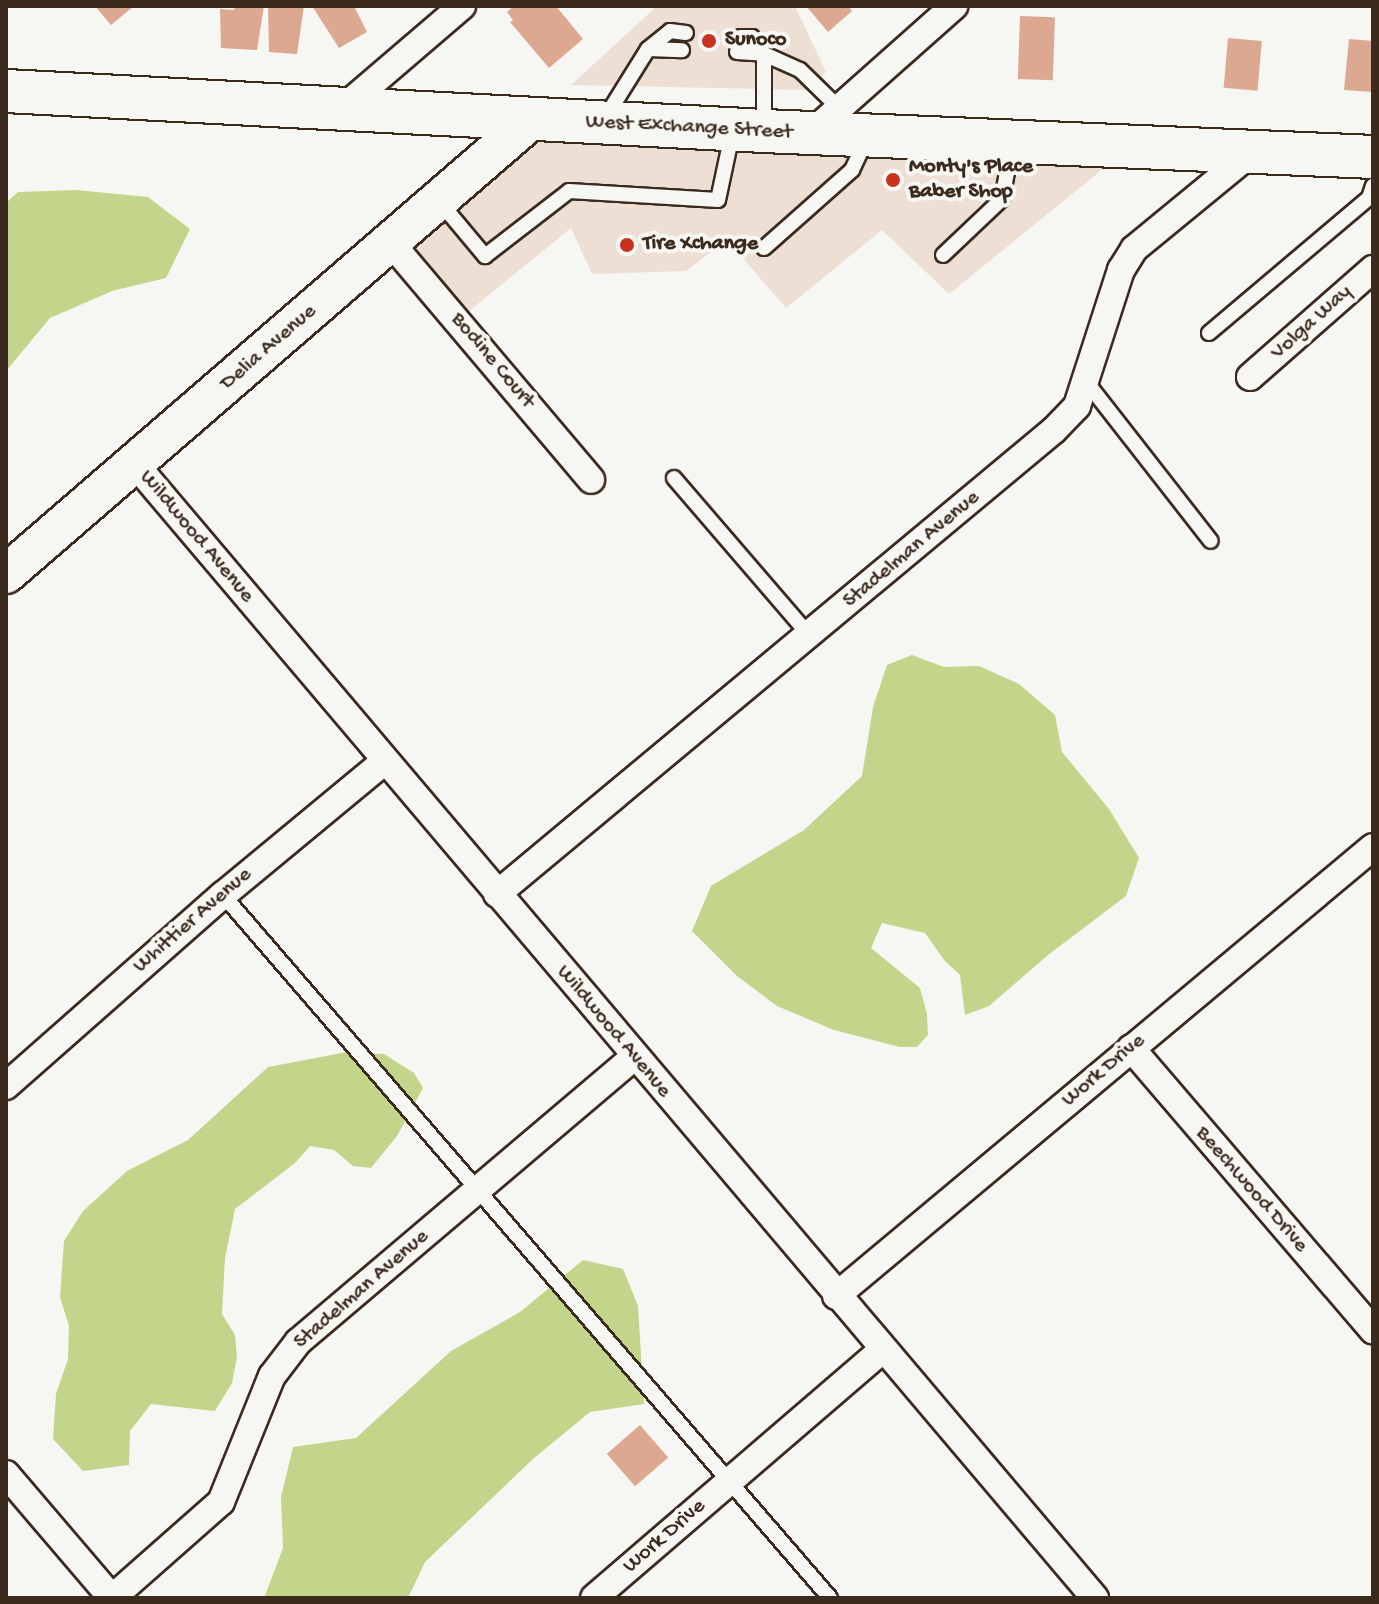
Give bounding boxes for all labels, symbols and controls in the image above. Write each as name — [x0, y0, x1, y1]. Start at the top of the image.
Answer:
place label: Sunoco — [725, 28, 786, 54]
marker: Sunoco — [700, 32, 718, 50]
street label: West Exchange Street — [585, 109, 793, 147]
place label: Monty's Place Baber Shop — [909, 154, 1033, 206]
marker: Monty's Place Baber Shop — [884, 171, 902, 189]
place label: Tire Xchange — [643, 232, 758, 258]
marker: Tire Xchange — [618, 236, 636, 254]
street label: Volga Way — [1266, 280, 1358, 366]
street label: Delia Avenue — [215, 299, 323, 397]
street label: Bodine Court — [444, 307, 540, 415]
street label: Wildwood Avenue — [133, 465, 259, 609]
street label: Stadelman Avenue — [838, 485, 986, 615]
street label: Whittier Avenue — [128, 862, 258, 980]
street label: Wildwood Avenue — [550, 960, 676, 1104]
street label: Work Drive — [1057, 1028, 1151, 1114]
street label: Beechwood Drive — [1189, 1121, 1313, 1259]
street label: Stadelman Avenue — [289, 1224, 435, 1356]
street label: Work Drive — [618, 1494, 712, 1580]

